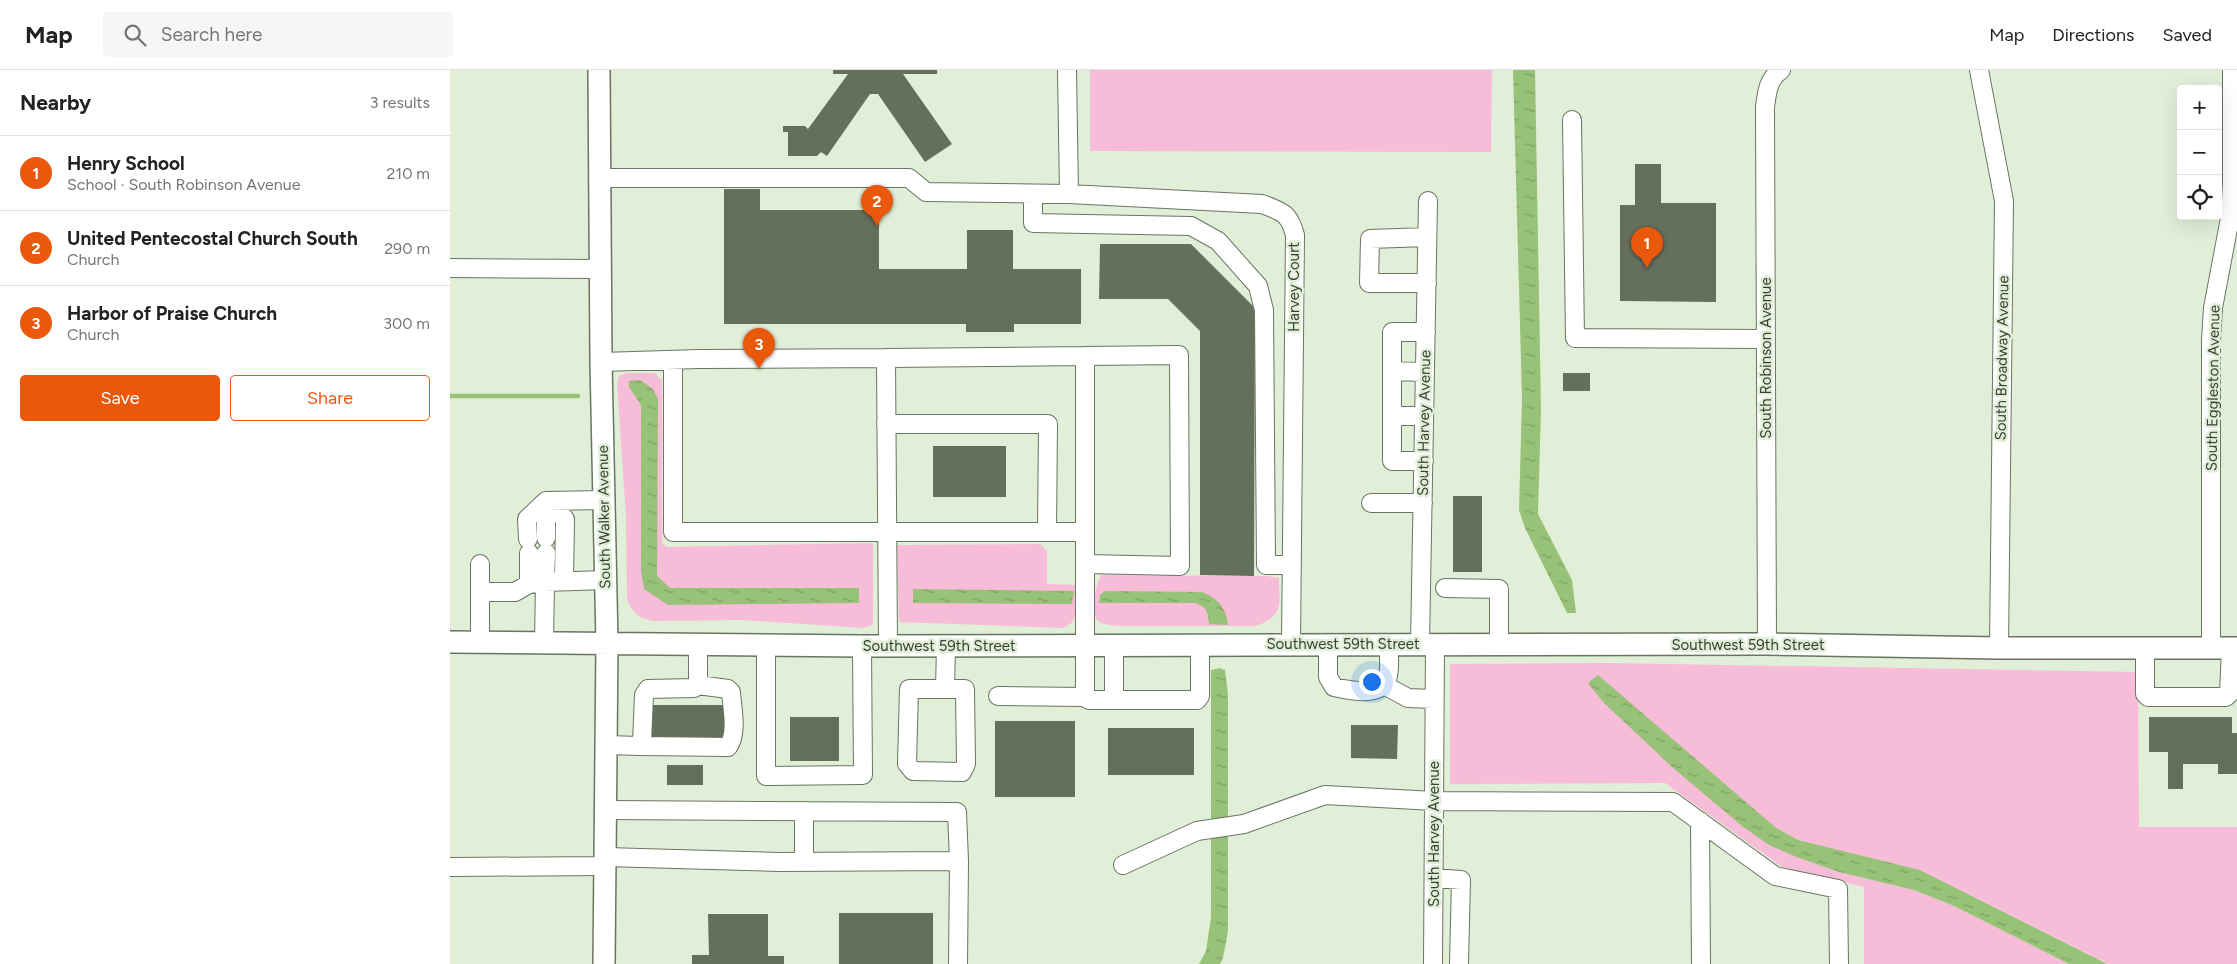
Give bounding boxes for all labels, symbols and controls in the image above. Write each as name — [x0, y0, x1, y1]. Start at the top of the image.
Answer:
search box — [103, 12, 453, 57]
text: Map — [25, 20, 73, 49]
icon: search — [121, 21, 149, 49]
text: Search here — [161, 23, 262, 46]
text: Map — [1989, 24, 2024, 46]
text: Directions — [2052, 24, 2134, 46]
text: Saved — [2162, 24, 2212, 46]
map controls — [2177, 85, 2222, 220]
button: + — [2177, 85, 2222, 130]
text: Nearby — [20, 90, 91, 115]
text: 3 results — [370, 93, 430, 112]
button: − — [2177, 130, 2222, 175]
text: Henry School — [67, 152, 185, 175]
text: 1 — [33, 164, 39, 183]
text: 210 m — [387, 164, 430, 183]
text: School · South Robinson Avenue — [67, 175, 300, 194]
button: locate — [2177, 175, 2222, 220]
pin: 2 — [861, 185, 893, 226]
text: United Pentecostal Church South — [67, 227, 358, 250]
pin: 1 — [1631, 227, 1663, 268]
text: 2 — [31, 239, 41, 258]
text: 290 m — [384, 239, 430, 258]
street label: Harvey Court — [1285, 242, 1303, 332]
text: Church — [67, 250, 119, 269]
street label: South Broadway Avenue — [1992, 275, 2012, 441]
street label: South Robinson Avenue — [1757, 277, 1775, 439]
text: Harbor of Praise Church — [67, 302, 277, 325]
street label: South Eggleston Avenue — [2203, 305, 2223, 471]
text: 3 — [32, 314, 40, 333]
text: 300 m — [383, 314, 430, 333]
text: Church — [67, 325, 119, 344]
pin: 3 — [743, 328, 775, 369]
street label: South Harvey Avenue — [1414, 350, 1434, 496]
button: Save — [20, 375, 220, 421]
button: Share — [230, 375, 430, 421]
street label: South Walker Avenue — [594, 445, 614, 589]
street label: Southwest 59th Street — [1266, 635, 1420, 653]
street label: Southwest 59th Street — [1671, 636, 1825, 654]
street label: Southwest 59th Street — [862, 637, 1016, 655]
your location — [1359, 669, 1385, 695]
street label: South Harvey Avenue — [1425, 761, 1443, 907]

